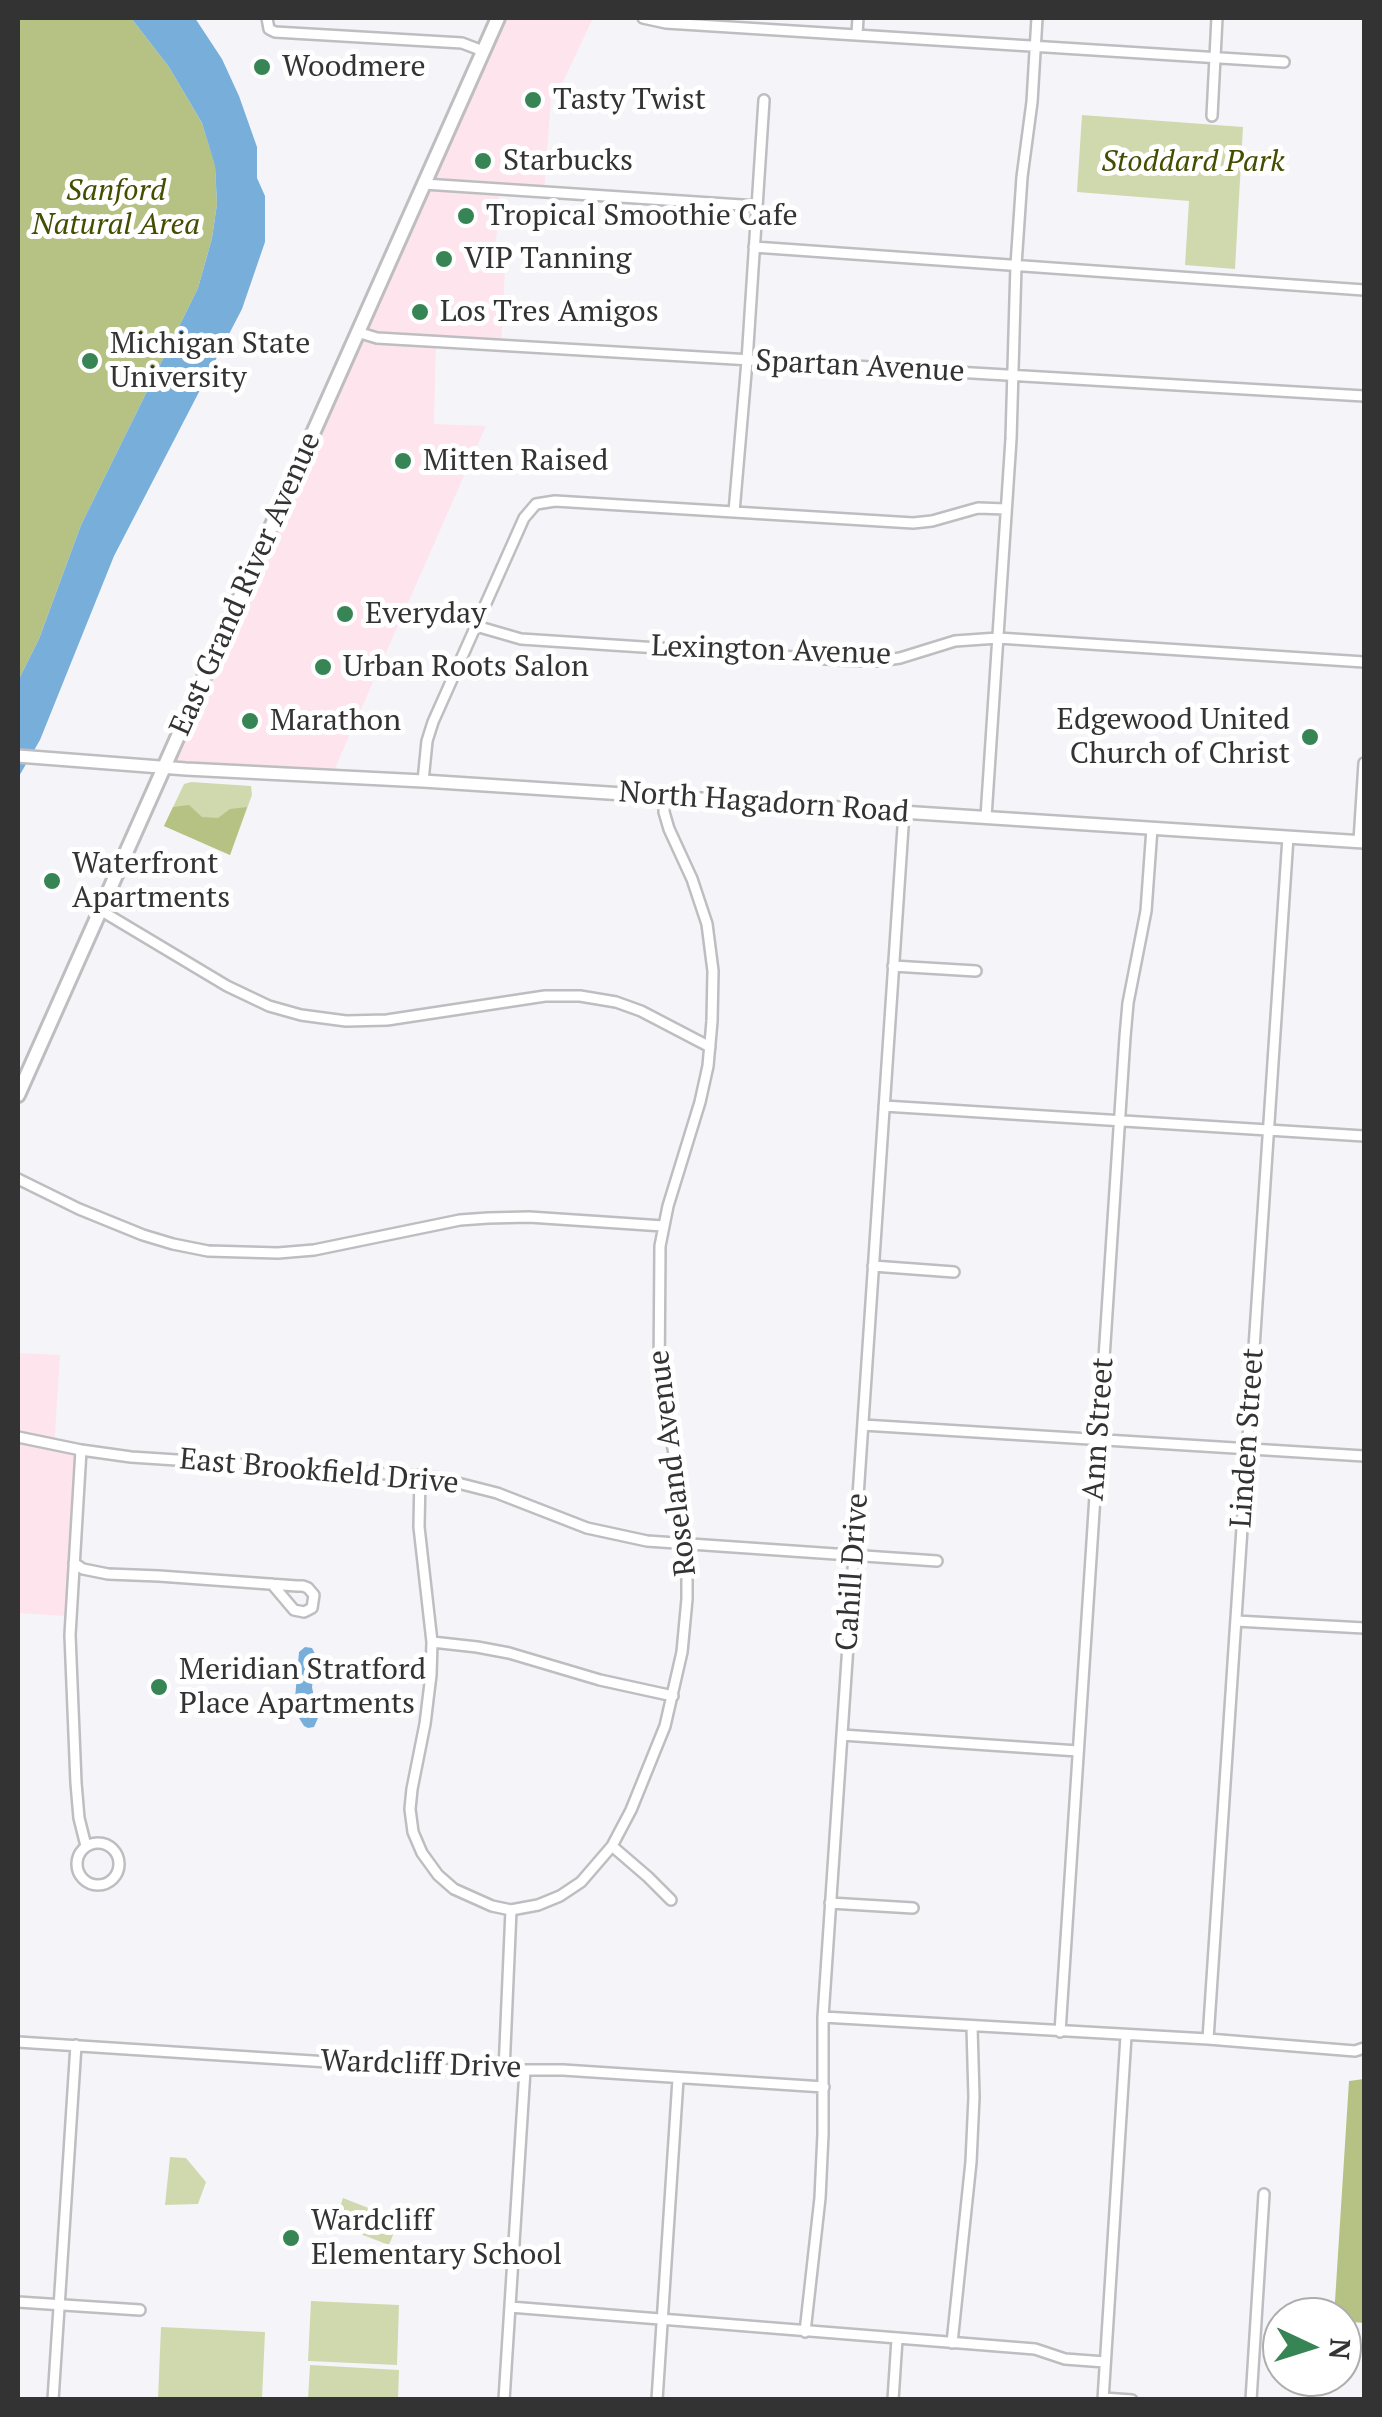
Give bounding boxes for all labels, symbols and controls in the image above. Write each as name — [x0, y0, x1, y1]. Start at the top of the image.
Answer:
place label: Woodmere — [282, 49, 425, 85]
marker: Woodmere — [251, 56, 273, 78]
place label: Tasty Twist — [553, 82, 706, 118]
marker: Tasty Twist — [522, 89, 544, 111]
place label: Starbucks — [503, 143, 633, 179]
park label: Stoddard Park — [1101, 144, 1285, 180]
marker: Starbucks — [472, 150, 494, 172]
park label: Sanford Natural Area — [32, 173, 200, 244]
place label: Tropical Smoothie Cafe — [486, 198, 797, 234]
marker: Tropical Smoothie Cafe — [455, 205, 477, 227]
place label: VIP Tanning — [464, 241, 631, 277]
marker: VIP Tanning — [433, 248, 455, 270]
place label: Los Tres Amigos — [440, 294, 659, 330]
marker: Los Tres Amigos — [409, 301, 431, 323]
place label: Michigan State University — [110, 326, 310, 396]
street label: Spartan Avenue — [755, 344, 965, 390]
marker: Michigan State University — [79, 350, 101, 372]
street label: East Grand River Avenue — [163, 427, 329, 741]
place label: Mitten Raised — [423, 443, 608, 479]
marker: Mitten Raised — [392, 450, 414, 472]
place label: Everyday — [365, 596, 486, 632]
marker: Everyday — [334, 603, 356, 625]
street label: Lexington Avenue — [650, 629, 892, 673]
place label: Urban Roots Salon — [343, 649, 589, 685]
marker: Urban Roots Salon — [312, 656, 334, 678]
place label: Edgewood United Church of Christ — [1057, 702, 1290, 772]
place label: Marathon — [270, 703, 401, 739]
marker: Marathon — [239, 710, 261, 732]
marker: Edgewood United Church of Christ — [1299, 726, 1321, 748]
street label: North Hagadorn Road — [618, 775, 910, 831]
place label: Waterfront Apartments — [72, 846, 230, 916]
marker: Waterfront Apartments — [41, 870, 63, 892]
street label: Linden Street — [1224, 1347, 1272, 1529]
street label: Roseland Avenue — [641, 1348, 705, 1578]
street label: Ann Street — [1076, 1356, 1122, 1502]
street label: East Brookfield Drive — [178, 1442, 460, 1502]
street label: Cahill Drive — [830, 1492, 876, 1652]
place label: Meridian Stratford Place Apartments — [179, 1652, 426, 1722]
marker: Meridian Stratford Place Apartments — [148, 1676, 170, 1698]
street label: Wardcliff Drive — [320, 2044, 522, 2086]
place label: Wardcliff Elementary School — [311, 2203, 562, 2274]
marker: Wardcliff Elementary School — [280, 2227, 302, 2249]
north arrow — [1262, 2297, 1362, 2397]
text: N — [1321, 2337, 1360, 2361]

